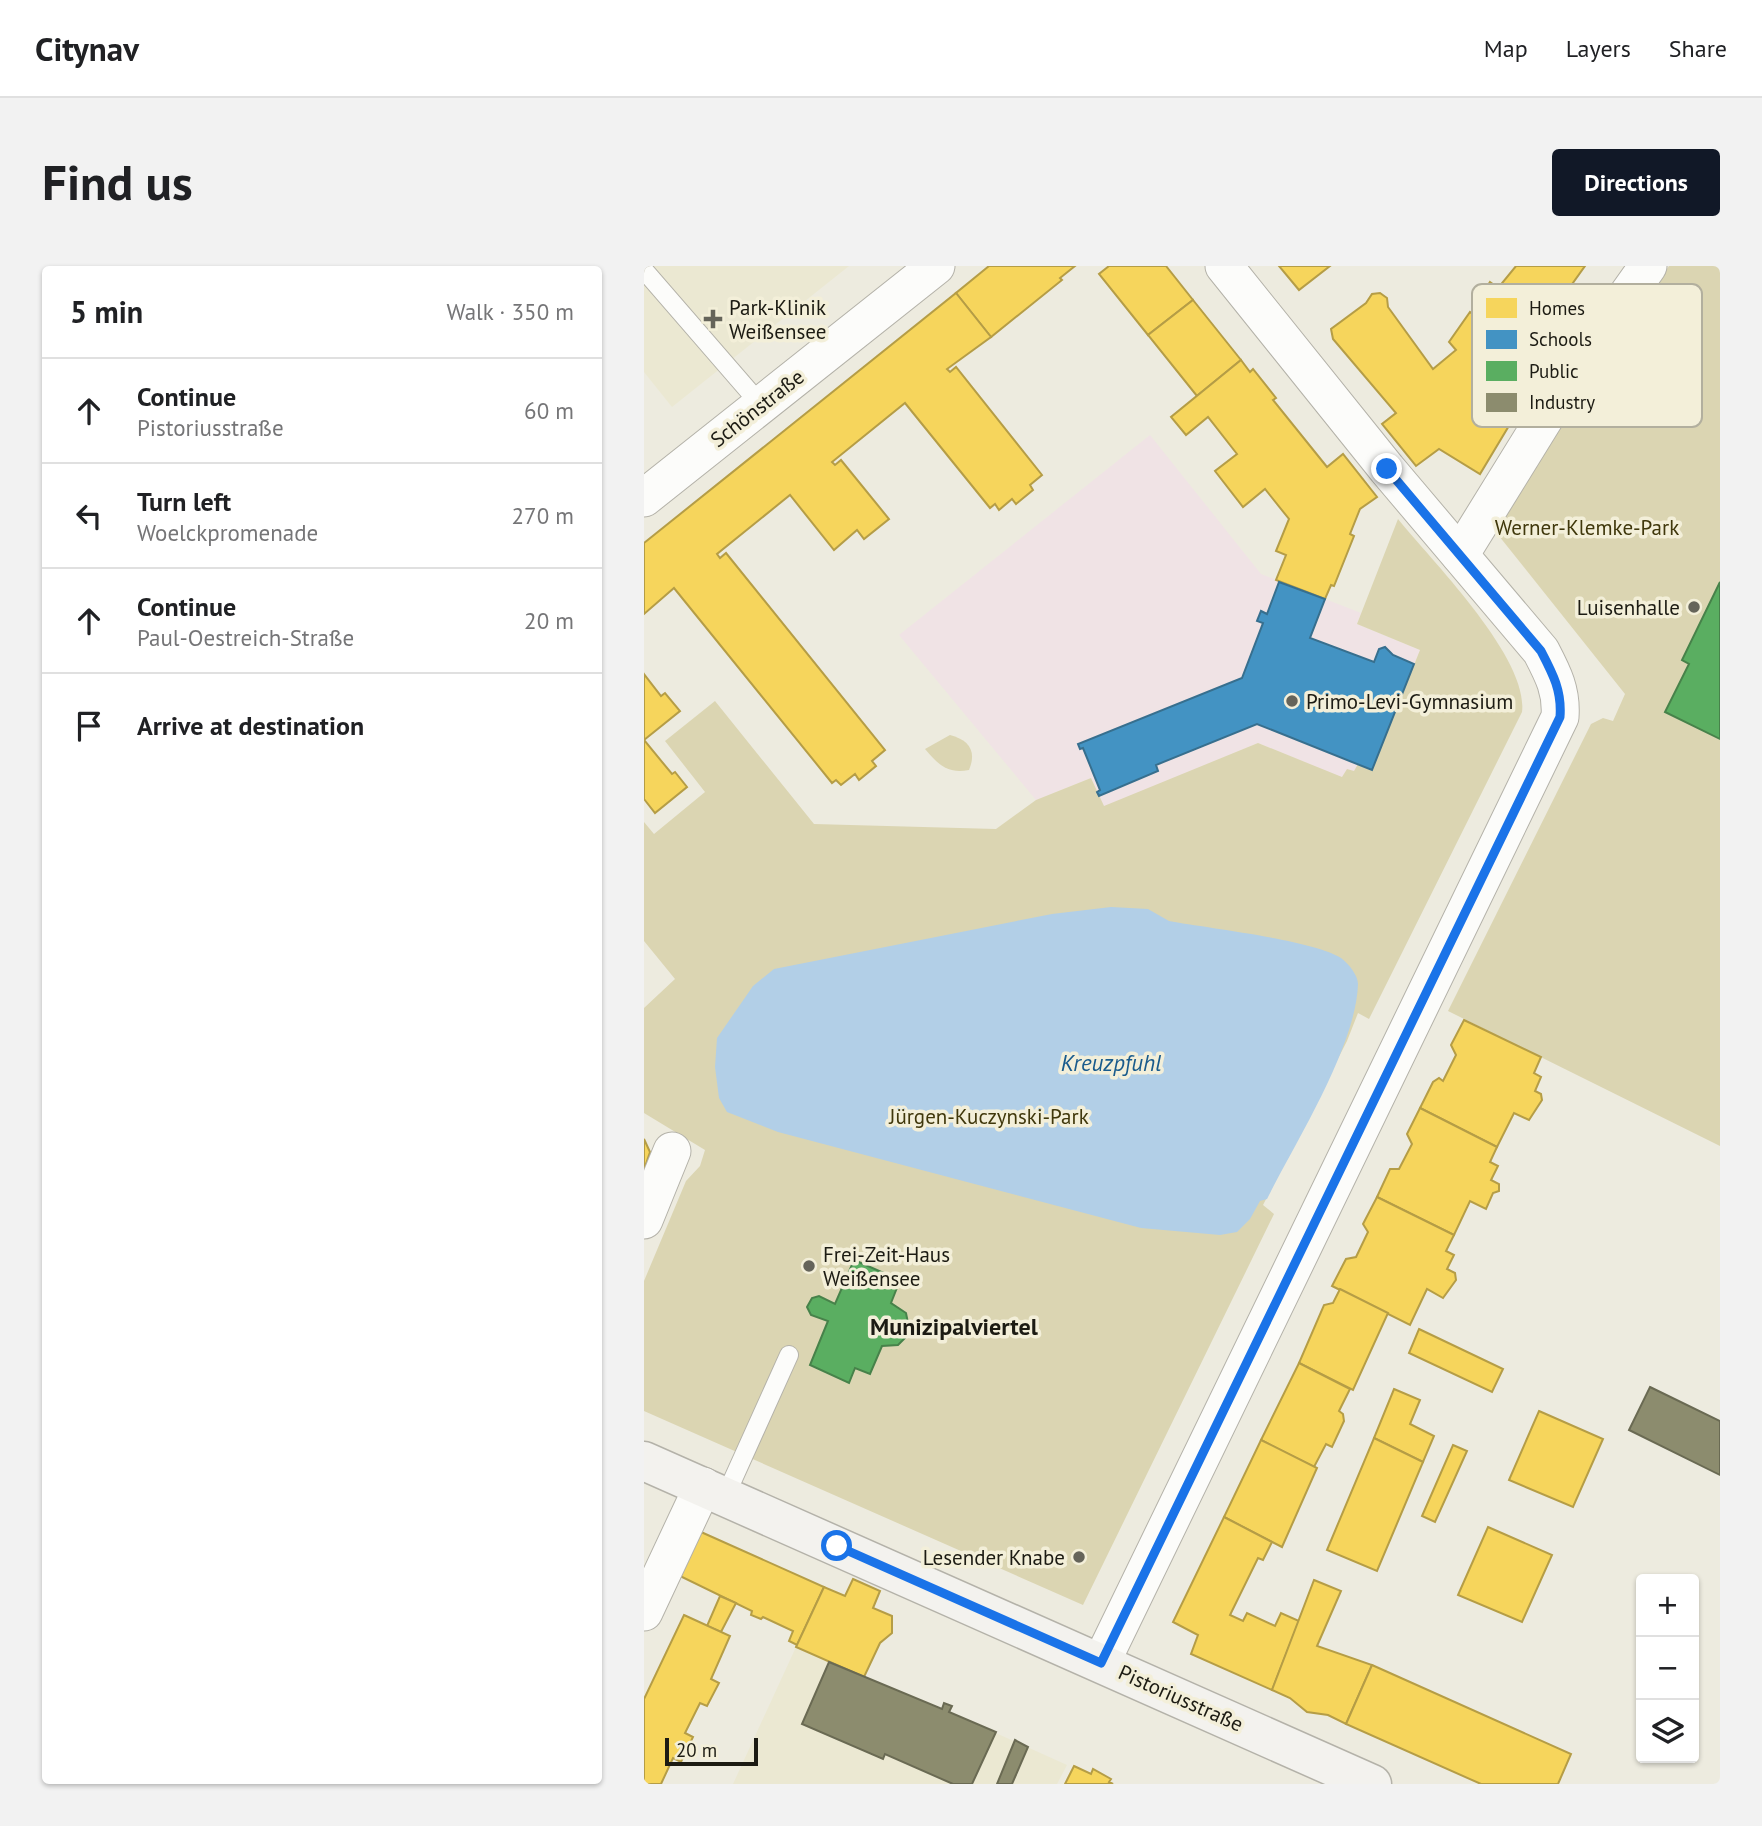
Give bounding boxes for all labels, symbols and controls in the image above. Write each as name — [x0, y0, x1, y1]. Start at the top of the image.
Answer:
text: Citynav — [35, 27, 139, 70]
text: Map — [1484, 33, 1528, 64]
text: Layers — [1566, 33, 1631, 64]
text: Share — [1669, 33, 1727, 64]
button: Directions — [1552, 149, 1720, 216]
text: Find us — [42, 150, 193, 214]
legend — [1472, 284, 1702, 427]
text: 5 min — [70, 292, 143, 331]
place label: Park-Klinik Weißensee — [729, 294, 826, 345]
text: Homes — [1529, 296, 1585, 320]
text: Walk · 350 m — [447, 297, 574, 326]
marker: Park-Klinik Weißensee — [703, 309, 723, 329]
text: Schools — [1529, 327, 1592, 351]
text: Public — [1529, 359, 1579, 383]
street label: Schönstraße — [705, 363, 809, 453]
text: Continue — [137, 380, 236, 413]
text: Industry — [1529, 390, 1595, 414]
icon: ahead — [70, 392, 108, 430]
text: 60 m — [524, 396, 574, 425]
text: Pistoriusstraße — [137, 413, 284, 442]
route end — [1371, 453, 1402, 484]
text: Turn left — [137, 485, 231, 518]
icon: left — [70, 497, 108, 535]
text: 270 m — [512, 501, 574, 530]
park label: Werner-Klemke-Park — [1495, 514, 1679, 541]
text: Woelckpromenade — [137, 518, 318, 547]
text: Continue — [137, 590, 236, 623]
place label: Luisenhalle — [1577, 594, 1680, 621]
marker: Luisenhalle — [1686, 599, 1702, 615]
icon: ahead — [70, 602, 108, 640]
text: 20 m — [524, 606, 574, 635]
text: Paul-Oestreich-Straße — [137, 623, 354, 652]
place label: Primo-Levi-Gymnasium — [1306, 688, 1513, 715]
marker: Primo-Levi-Gymnasium — [1284, 693, 1300, 709]
icon: arrive — [70, 707, 108, 745]
text: Arrive at destination — [137, 709, 364, 742]
water label: Kreuzpfuhl — [1061, 1048, 1161, 1077]
park label: Jürgen-Kuczynski-Park — [888, 1103, 1089, 1130]
place label: Frei-Zeit-Haus Weißensee — [823, 1241, 950, 1292]
marker: Frei-Zeit-Haus Weißensee — [801, 1258, 817, 1274]
district label: Munizipalviertel — [870, 1311, 1039, 1342]
route start — [821, 1530, 852, 1561]
place label: Lesender Knabe — [923, 1544, 1065, 1571]
marker: Lesender Knabe — [1071, 1549, 1087, 1565]
map controls — [1636, 1574, 1699, 1763]
button: + — [1636, 1574, 1699, 1637]
button: − — [1636, 1637, 1699, 1700]
street label: Pistoriusstraße — [1114, 1658, 1248, 1738]
button: layers — [1636, 1700, 1699, 1763]
scale bar — [665, 1735, 758, 1767]
text: 20 m — [676, 1738, 717, 1762]

